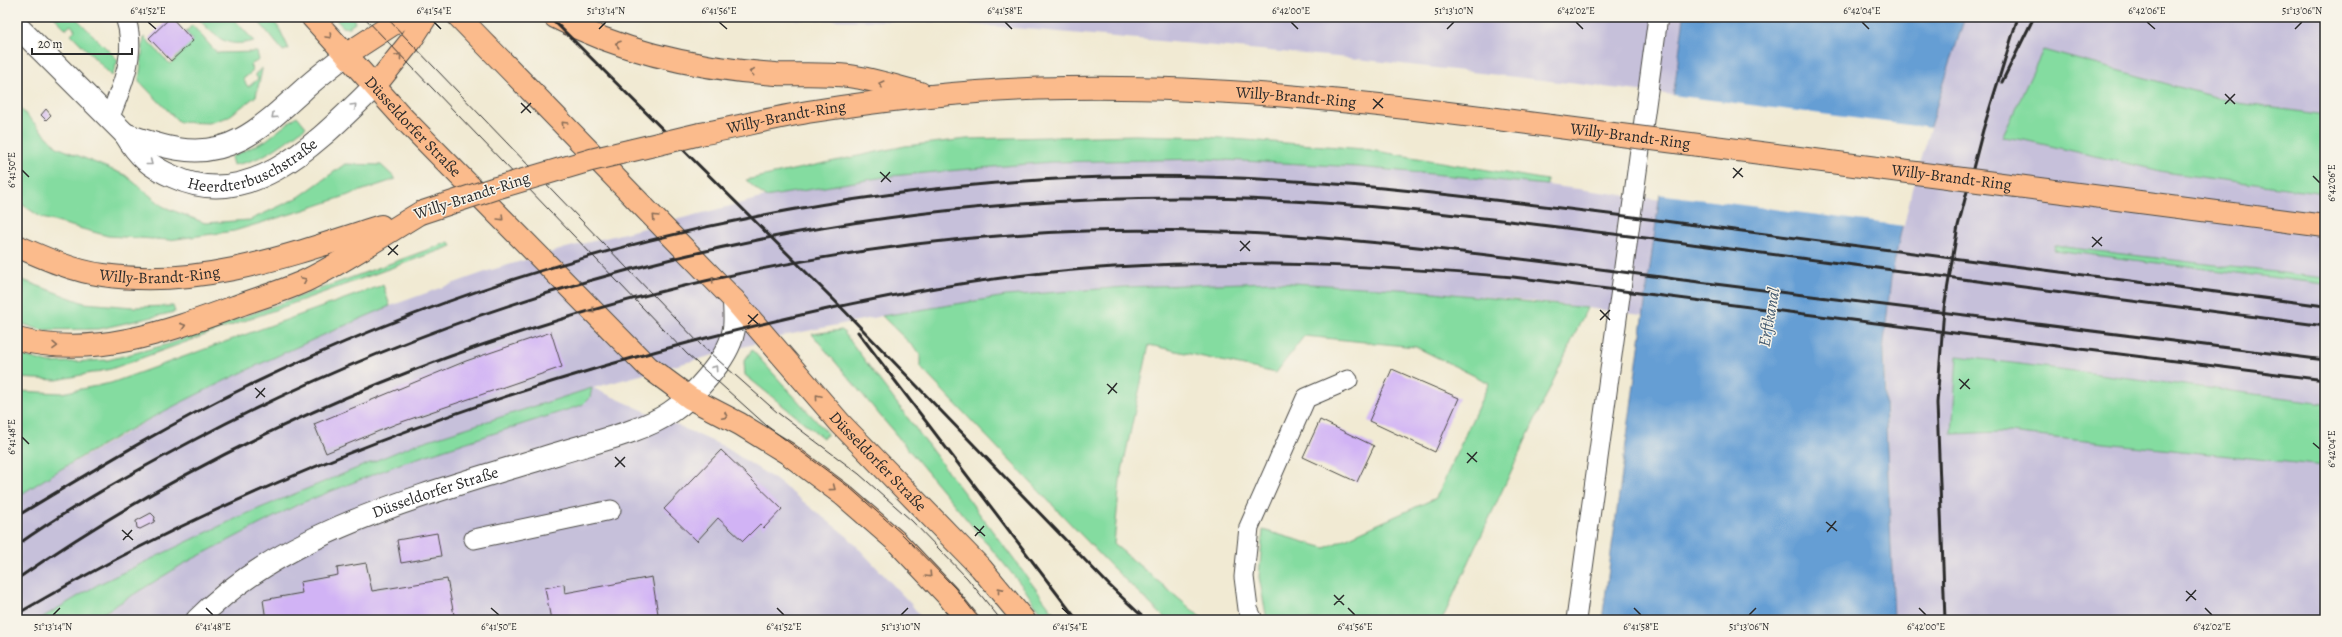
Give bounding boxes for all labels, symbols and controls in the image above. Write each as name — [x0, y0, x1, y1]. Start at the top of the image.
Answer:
text: 6°41'52"E — [130, 4, 166, 17]
text: 6°41'54"E — [416, 4, 452, 17]
text: 51°13'14"N — [587, 4, 625, 17]
text: 6°41'56"E — [701, 4, 737, 17]
text: 6°41'58"E — [987, 4, 1023, 17]
text: 6°42'00"E — [1272, 4, 1310, 17]
text: 51°13'10"N — [1435, 4, 1474, 17]
text: 6°42'02"E — [1557, 4, 1595, 17]
text: 6°42'04"E — [1843, 4, 1881, 17]
text: 6°42'06"E — [2128, 4, 2166, 17]
text: 51°13'06"N — [2282, 4, 2322, 17]
scale bar — [32, 30, 132, 56]
one-way arrow — [324, 31, 332, 39]
text: 20 m — [38, 36, 62, 52]
one-way arrow — [614, 40, 621, 48]
one-way arrow — [395, 53, 402, 60]
one-way arrow — [749, 67, 755, 76]
street label: Düsseldorfer Straße — [359, 71, 466, 182]
one-way arrow — [878, 80, 884, 88]
street label: Willy-Brandt-Ring — [1234, 81, 1358, 113]
street label: Willy-Brandt-Ring — [724, 95, 847, 140]
one-way arrow — [349, 103, 357, 111]
one-way arrow — [271, 111, 279, 118]
street label: Willy-Brandt-Ring — [1568, 117, 1692, 155]
one-way arrow — [561, 121, 569, 129]
street label: Heerdterbuschstraße — [185, 133, 322, 198]
text: 6°41'50"E — [5, 152, 18, 188]
one-way arrow — [145, 159, 152, 166]
street label: Willy-Brandt-Ring — [1889, 159, 2013, 196]
text: 6°42'06"E — [2325, 164, 2338, 202]
street label: Willy-Brandt-Ring — [410, 167, 533, 225]
one-way arrow — [496, 213, 504, 221]
one-way arrow — [652, 214, 660, 222]
street label: Willy-Brandt-Ring — [97, 261, 222, 289]
one-way arrow — [711, 276, 719, 284]
one-way arrow — [300, 277, 308, 285]
water label: Erftkanal — [1752, 285, 1786, 348]
one-way arrow — [587, 306, 595, 314]
one-way arrow — [179, 322, 186, 331]
one-way arrow — [52, 342, 58, 350]
one-way arrow — [710, 365, 717, 372]
one-way arrow — [816, 395, 823, 402]
street label: Düsseldorfer Straße — [824, 407, 932, 517]
one-way arrow — [721, 411, 728, 419]
text: 6°41'48"E — [5, 419, 18, 455]
text: 6°42'04"E — [2325, 430, 2338, 468]
street label: Düsseldorfer Straße — [369, 461, 501, 524]
one-way arrow — [829, 483, 836, 490]
one-way arrow — [924, 571, 931, 578]
one-way arrow — [997, 587, 1004, 594]
text: 51°13'14"N — [34, 620, 72, 633]
text: 6°41'48"E — [195, 620, 231, 633]
text: 6°41'50"E — [481, 620, 517, 633]
text: 6°41'52"E — [766, 620, 802, 633]
text: 51°13'10"N — [882, 620, 921, 633]
text: 6°41'54"E — [1052, 620, 1088, 633]
text: 6°41'56"E — [1337, 620, 1373, 633]
text: 6°41'58"E — [1623, 620, 1659, 633]
text: 51°13'06"N — [1729, 620, 1769, 633]
text: 6°42'00"E — [1907, 620, 1945, 633]
text: 6°42'02"E — [2193, 620, 2231, 633]

